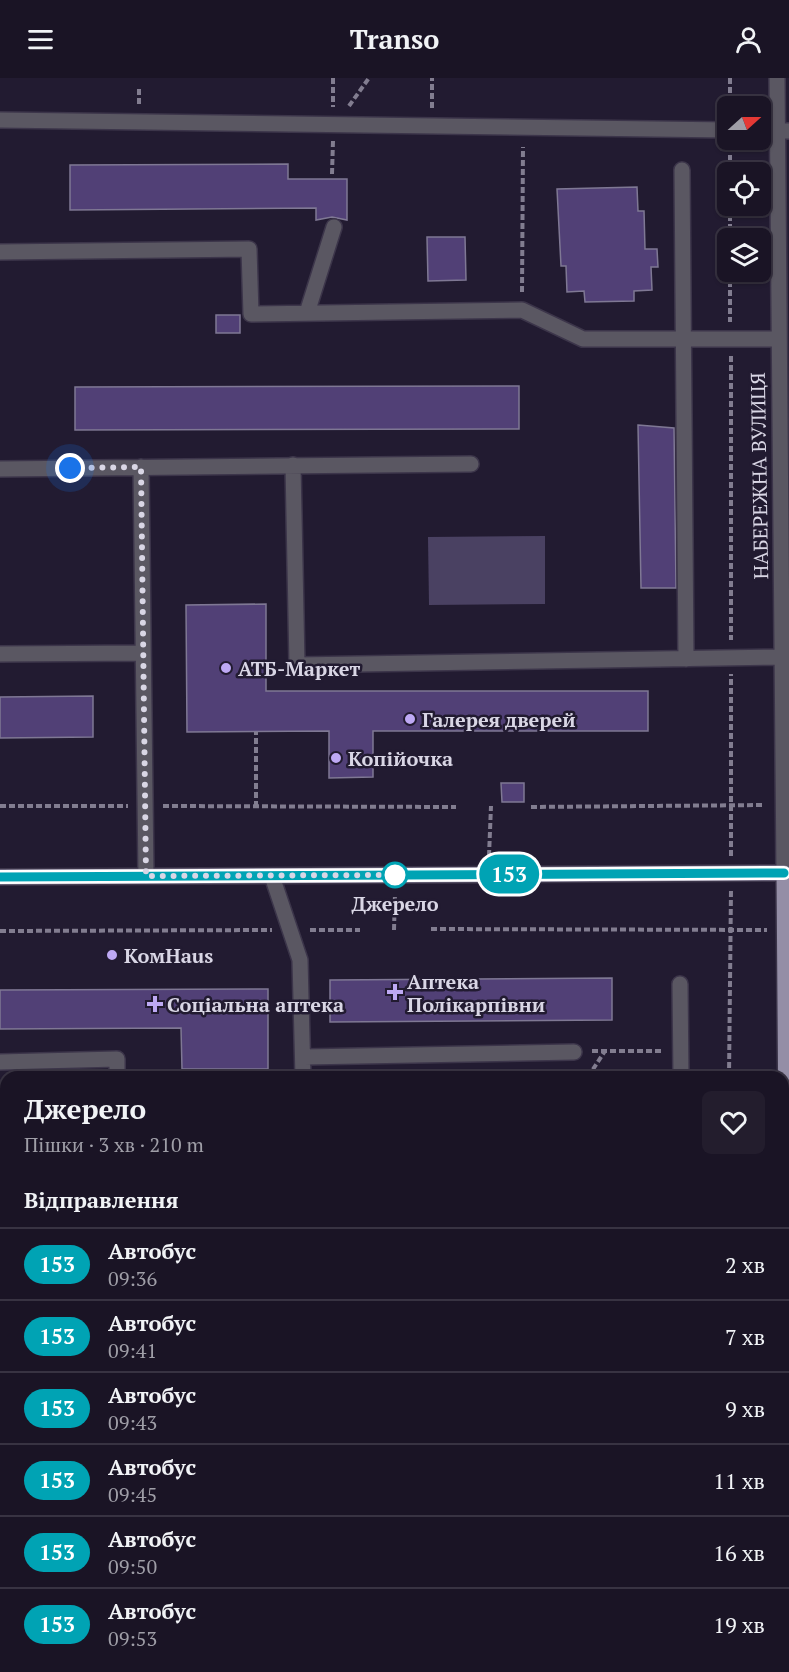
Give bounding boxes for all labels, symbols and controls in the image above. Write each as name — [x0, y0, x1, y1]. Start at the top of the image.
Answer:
text: Transo — [350, 21, 439, 57]
icon: menu — [24, 23, 57, 56]
icon: person — [732, 23, 765, 56]
north arrow — [717, 96, 771, 150]
map controls — [717, 96, 771, 282]
button: locate — [717, 162, 771, 216]
button: layers — [717, 228, 771, 282]
street label: НАБЕРЕЖНА ВУЛИЦЯ — [744, 372, 774, 580]
your location — [55, 453, 85, 483]
place label: АТБ-Маркет — [238, 655, 360, 682]
marker: АТБ-Маркет — [219, 661, 233, 675]
place label: Галерея дверей — [422, 706, 576, 733]
marker: Галерея дверей — [403, 712, 417, 726]
place label: Копійочка — [348, 745, 453, 772]
marker: Копійочка — [329, 751, 343, 765]
line badge: 153 — [474, 854, 544, 894]
text: 153 — [491, 860, 527, 888]
marker: Джерело — [382, 862, 408, 888]
place label: Джерело — [351, 890, 439, 917]
place label: КомHaus — [124, 942, 213, 969]
marker: КомHaus — [105, 948, 119, 962]
place label: Аптека Полікарпівни — [407, 968, 545, 1018]
marker: Аптека Полікарпівни — [388, 985, 402, 999]
place label: Соціальна аптека — [167, 991, 344, 1018]
marker: Соціальна аптека — [148, 997, 162, 1011]
text: Джерело — [24, 1090, 146, 1127]
button: heart — [702, 1091, 765, 1154]
text: Пішки · 3 хв · 210 m — [24, 1131, 204, 1158]
text: Відправлення — [24, 1185, 179, 1214]
text: Автобус — [108, 1236, 196, 1265]
text: 153 — [39, 1250, 75, 1278]
text: 2 хв — [725, 1250, 765, 1279]
text: 09:36 — [108, 1265, 157, 1292]
text: Автобус — [108, 1308, 196, 1337]
text: 153 — [39, 1322, 75, 1350]
text: 7 хв — [725, 1322, 765, 1351]
text: 09:41 — [108, 1337, 157, 1364]
text: Автобус — [108, 1380, 196, 1409]
text: 153 — [39, 1394, 75, 1422]
text: 9 хв — [725, 1394, 765, 1423]
text: 09:43 — [108, 1409, 157, 1436]
text: Автобус — [108, 1452, 196, 1481]
text: 153 — [39, 1466, 75, 1494]
text: 11 хв — [713, 1466, 765, 1495]
text: 09:45 — [108, 1481, 157, 1508]
text: Автобус — [108, 1524, 196, 1553]
text: 153 — [39, 1538, 75, 1566]
text: 16 хв — [713, 1538, 765, 1567]
text: 09:50 — [108, 1553, 157, 1580]
text: Автобус — [108, 1596, 196, 1625]
text: 153 — [39, 1610, 75, 1638]
text: 19 хв — [713, 1610, 765, 1639]
text: 09:53 — [108, 1625, 157, 1652]

